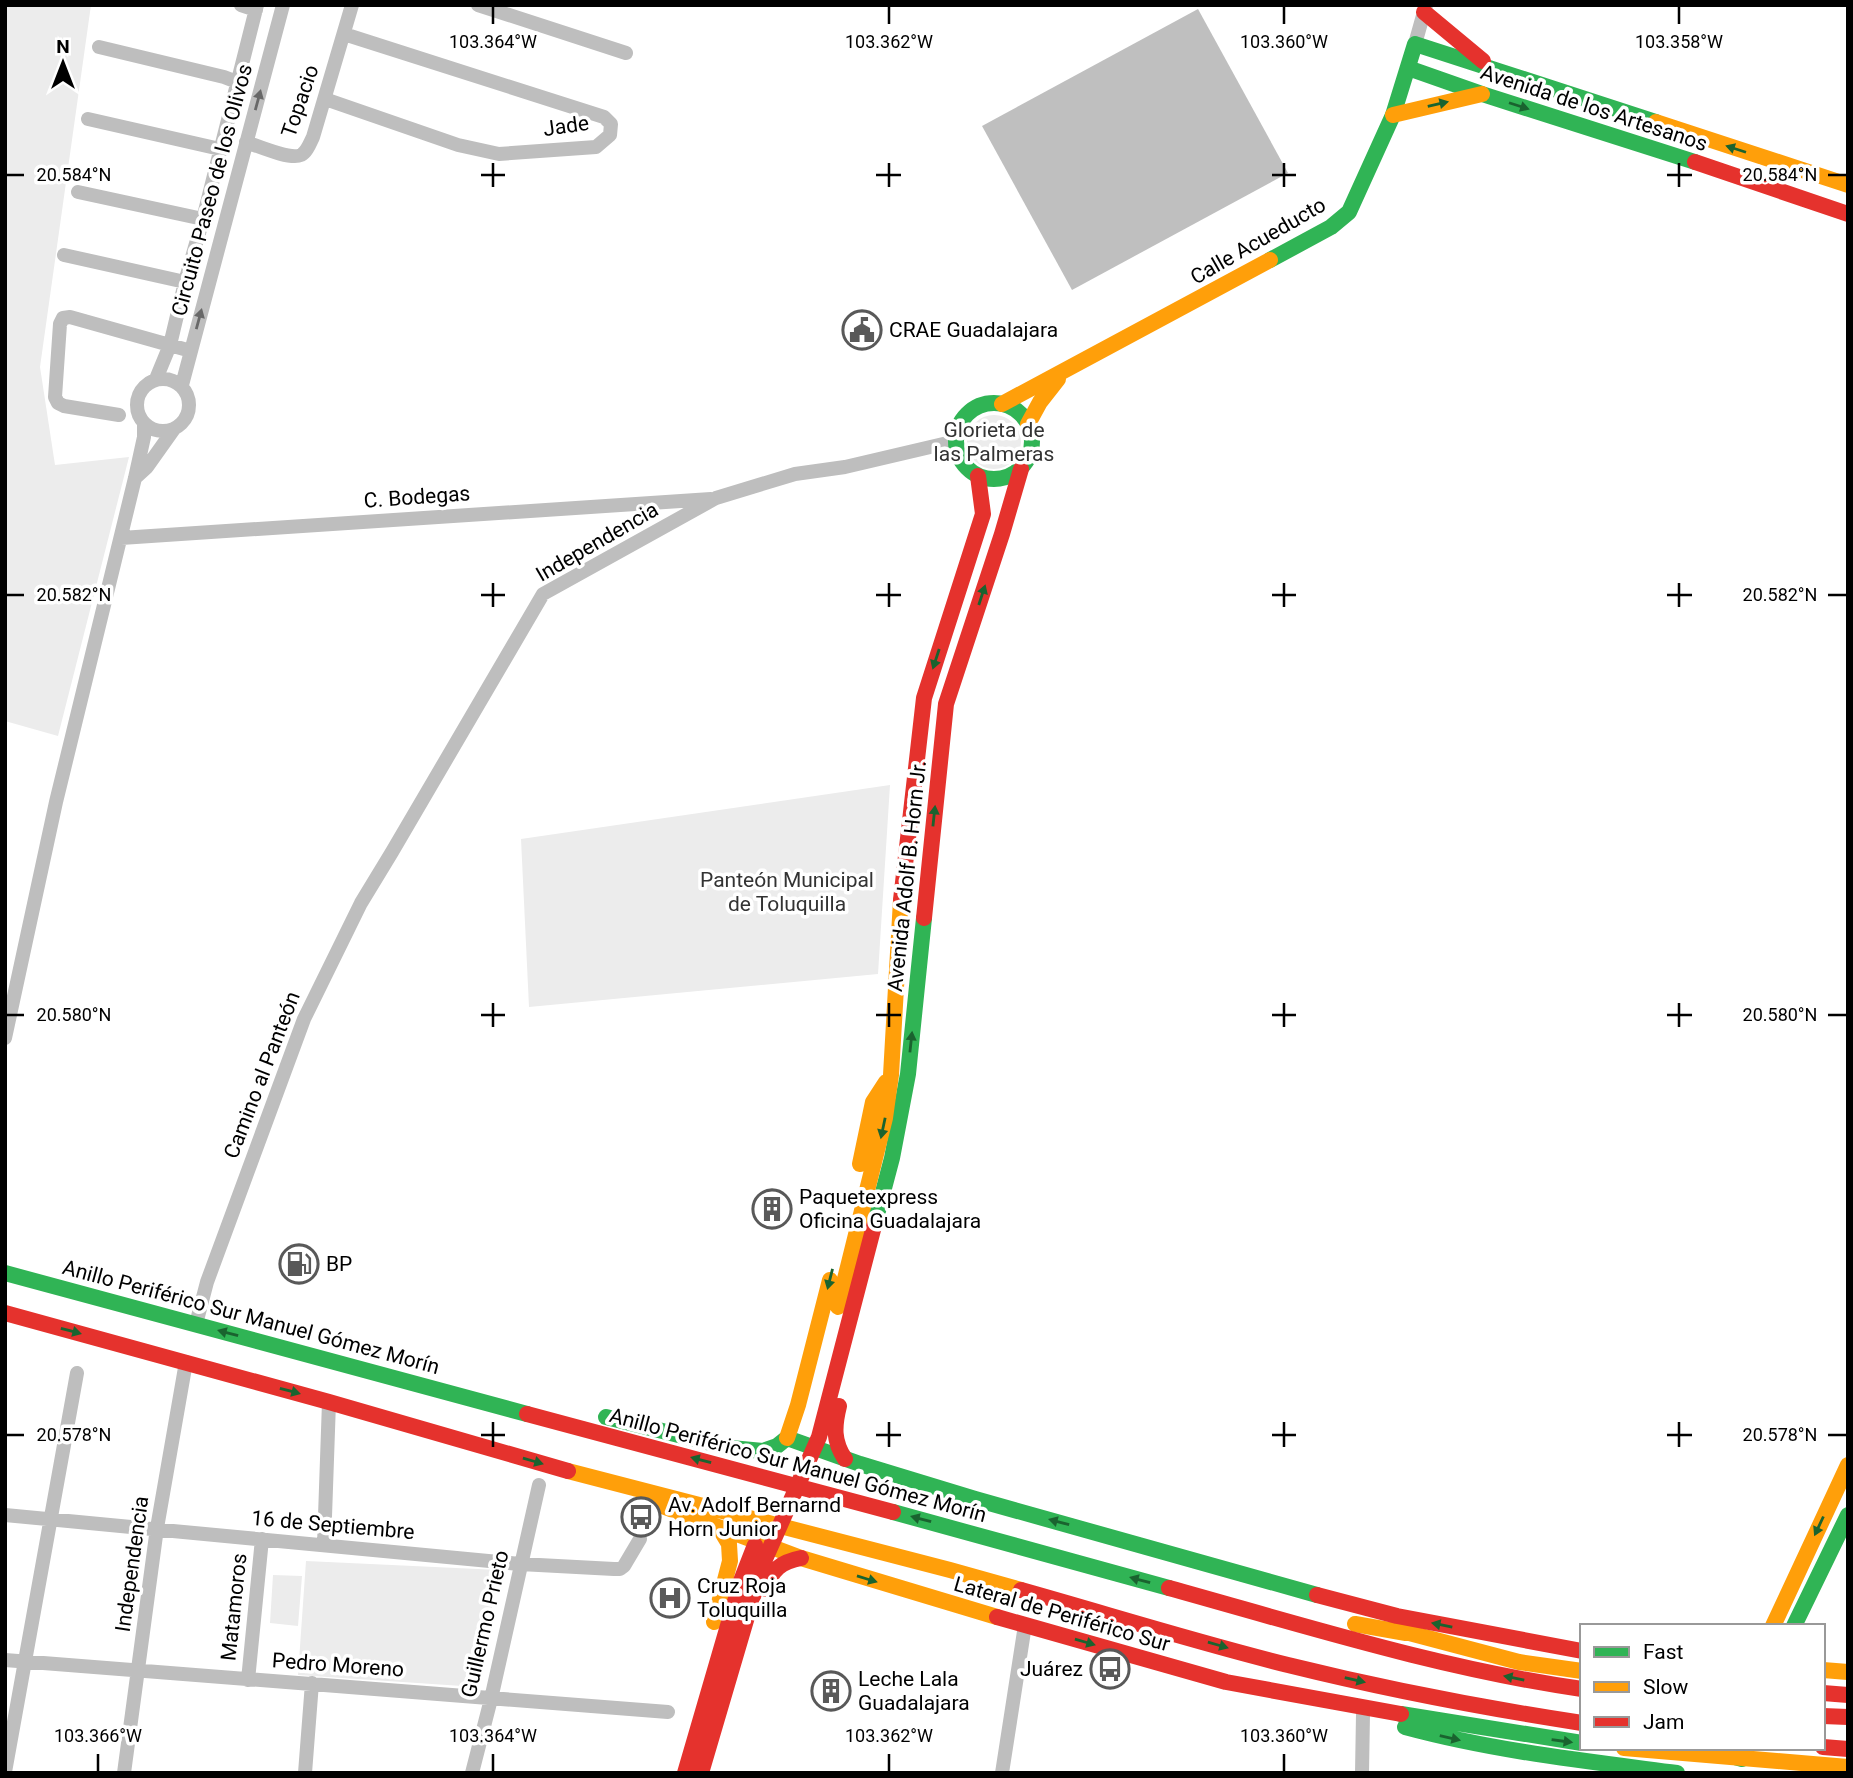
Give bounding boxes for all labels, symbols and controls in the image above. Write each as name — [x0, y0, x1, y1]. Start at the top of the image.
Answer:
north arrow — [28, 28, 98, 98]
text: 103.364°W — [449, 31, 537, 52]
text: 103.362°W — [845, 31, 933, 52]
text: 103.360°W — [1240, 31, 1328, 52]
text: 103.358°W — [1635, 31, 1723, 52]
text: N — [56, 35, 70, 58]
street label: Avenida de los Artesanos — [1478, 60, 1710, 156]
street label: Circuito Paseo de los Olivos — [167, 61, 257, 319]
street label: Topacio — [276, 62, 324, 140]
one-way arrow — [253, 89, 263, 110]
one-way arrow — [1427, 99, 1449, 110]
one-way arrow — [1509, 101, 1530, 112]
street label: Jade — [542, 111, 590, 141]
one-way arrow — [1725, 143, 1746, 154]
text: 20.584°N — [37, 164, 111, 185]
text: 20.584°N — [1743, 164, 1817, 185]
street label: Calle Acueducto — [1186, 193, 1330, 289]
one-way arrow — [194, 308, 205, 330]
public building icon: CRAE Guadalajara — [841, 309, 883, 351]
place label: CRAE Guadalajara — [889, 318, 1058, 342]
park label: Glorieta de las Palmeras — [934, 418, 1054, 466]
street label: C. Bodegas — [363, 481, 471, 513]
street label: Independencia — [532, 497, 662, 587]
text: 20.582°N — [37, 584, 111, 605]
one-way arrow — [978, 584, 988, 605]
text: 20.582°N — [1743, 584, 1817, 605]
one-way arrow — [931, 649, 941, 670]
street label: Avenida Adolf B. Horn Jr. — [883, 759, 931, 993]
one-way arrow — [929, 805, 940, 827]
park label: Panteón Municipal de Toluquilla — [700, 868, 874, 916]
street label: Camino al Panteón — [219, 988, 305, 1162]
text: 20.580°N — [37, 1004, 111, 1025]
text: 20.580°N — [1743, 1004, 1817, 1025]
one-way arrow — [906, 1031, 917, 1053]
one-way arrow — [877, 1117, 888, 1139]
place label: Paquetexpress Oficina Guadalajara — [799, 1185, 981, 1233]
building icon: Paquetexpress Oficina Guadalajara — [751, 1188, 793, 1230]
fuel station icon: BP — [278, 1243, 320, 1285]
place label: BP — [326, 1252, 352, 1276]
street label: Anillo Periférico Sur Manuel Gómez Morín — [60, 1255, 442, 1379]
one-way arrow — [824, 1269, 835, 1291]
one-way arrow — [61, 1326, 82, 1336]
one-way arrow — [217, 1328, 238, 1338]
one-way arrow — [280, 1386, 302, 1397]
street label: Anillo Periférico Sur Manuel Gómez Morín — [607, 1403, 989, 1527]
text: 20.578°N — [37, 1424, 111, 1445]
text: 20.578°N — [1743, 1424, 1817, 1445]
one-way arrow — [690, 1454, 712, 1465]
one-way arrow — [522, 1456, 543, 1466]
place label: Av. Adolf Bernarnd Horn Junior — [668, 1493, 841, 1541]
street label: Independencia — [111, 1495, 153, 1633]
bus stop icon: Av. Adolf Bernarnd Horn Junior — [620, 1496, 662, 1538]
street label: 16 de Septiembre — [250, 1506, 416, 1544]
one-way arrow — [910, 1514, 931, 1524]
one-way arrow — [1048, 1516, 1069, 1526]
one-way arrow — [1813, 1516, 1824, 1537]
street label: Guillermo Prieto — [456, 1548, 514, 1700]
street label: Matamoros — [216, 1552, 252, 1662]
street label: Lateral de Periférico Sur — [951, 1572, 1173, 1656]
place label: Cruz Roja Toluquilla — [697, 1574, 787, 1622]
one-way arrow — [856, 1574, 877, 1584]
one-way arrow — [1129, 1574, 1151, 1585]
hospital icon: Cruz Roja Toluquilla — [649, 1577, 691, 1619]
one-way arrow — [1431, 1619, 1453, 1630]
legend — [1580, 1624, 1825, 1750]
one-way arrow — [1075, 1638, 1096, 1648]
text: Fast — [1643, 1640, 1684, 1664]
one-way arrow — [1208, 1641, 1229, 1651]
street label: Pedro Moreno — [271, 1648, 405, 1682]
bus stop icon: Juárez — [1089, 1648, 1131, 1690]
place label: Juárez — [1020, 1657, 1083, 1681]
place label: Leche Lala Guadalajara — [858, 1667, 970, 1715]
building icon: Leche Lala Guadalajara — [810, 1670, 852, 1712]
one-way arrow — [1503, 1672, 1525, 1683]
one-way arrow — [1344, 1675, 1366, 1686]
text: Slow — [1643, 1675, 1689, 1699]
text: Jam — [1643, 1710, 1684, 1734]
text: 103.366°W — [54, 1725, 142, 1746]
text: 103.364°W — [449, 1725, 537, 1746]
text: 103.362°W — [845, 1725, 933, 1746]
text: 103.360°W — [1240, 1725, 1328, 1746]
one-way arrow — [1439, 1733, 1461, 1744]
one-way arrow — [1551, 1735, 1573, 1746]

